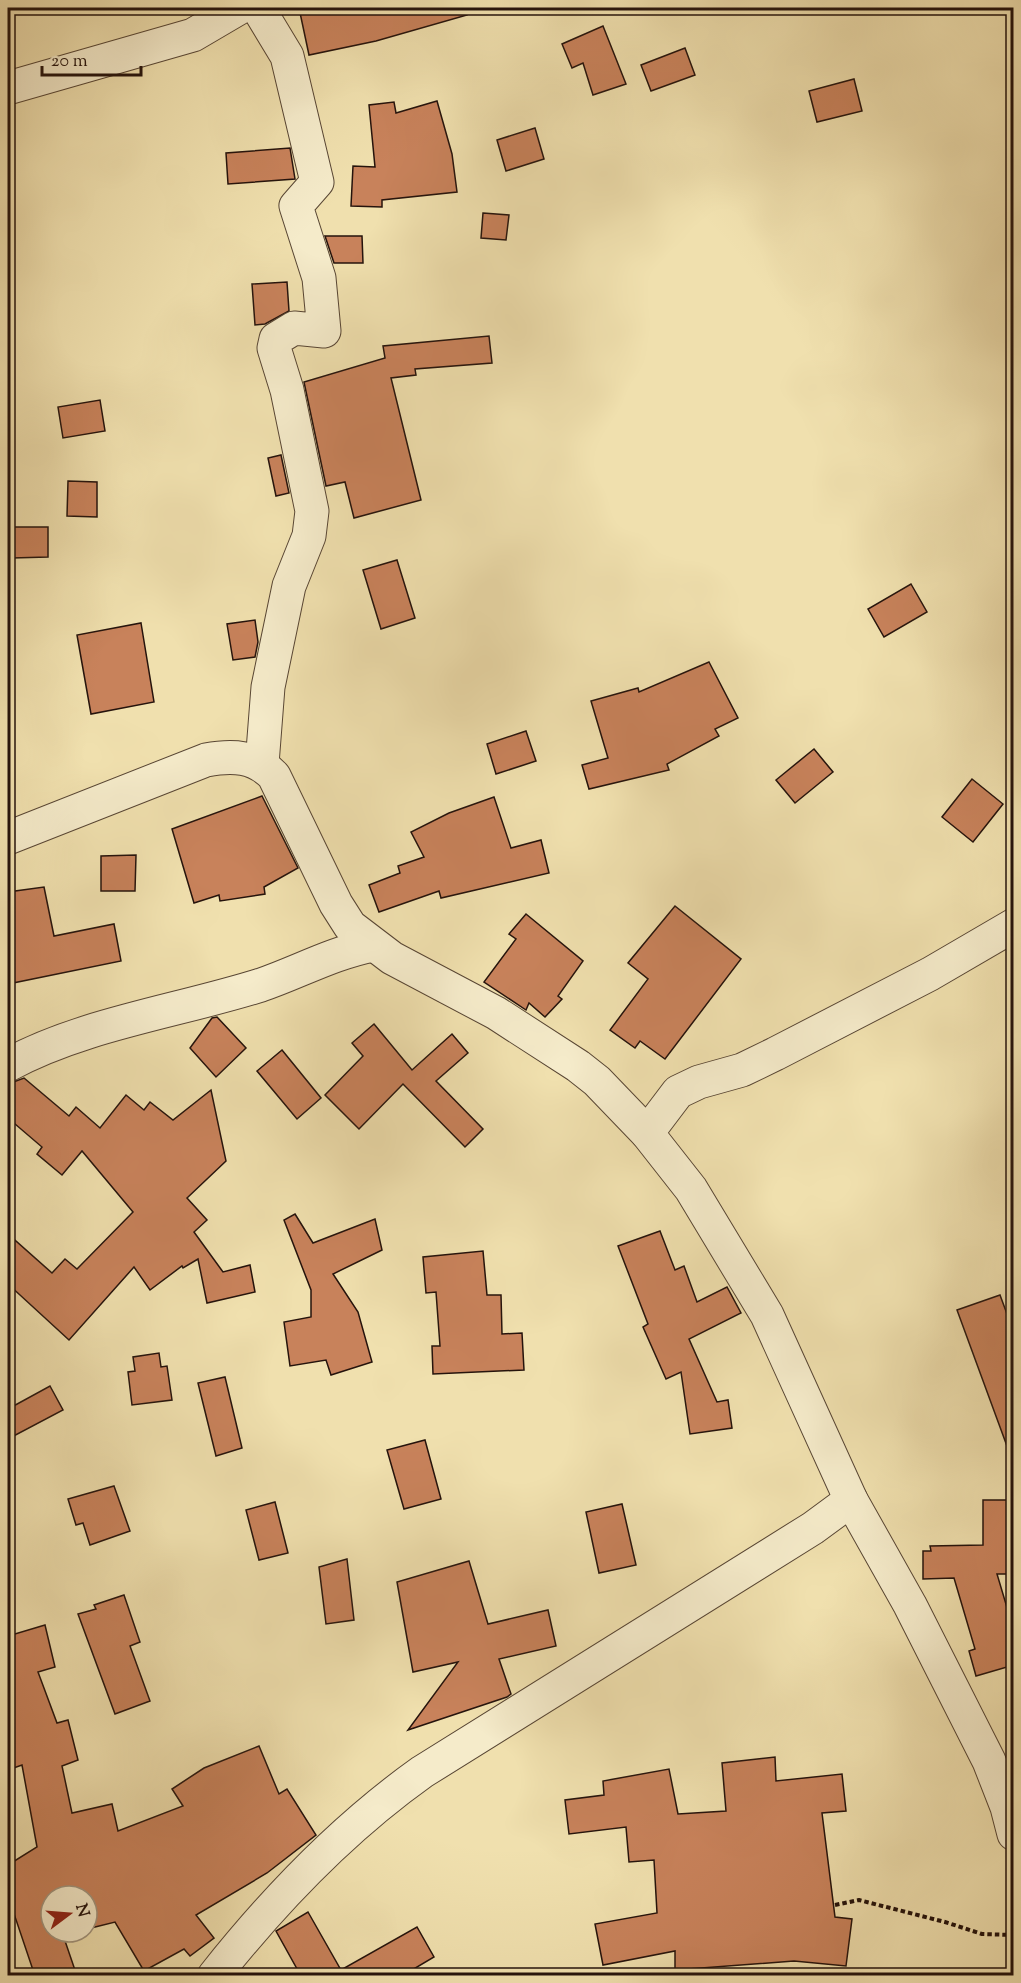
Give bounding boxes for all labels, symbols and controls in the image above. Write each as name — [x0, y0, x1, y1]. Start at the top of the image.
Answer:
scale bar — [42, 39, 141, 77]
text: 20 m — [51, 49, 88, 75]
north arrow — [39, 1884, 99, 1944]
text: N — [68, 1901, 94, 1920]

